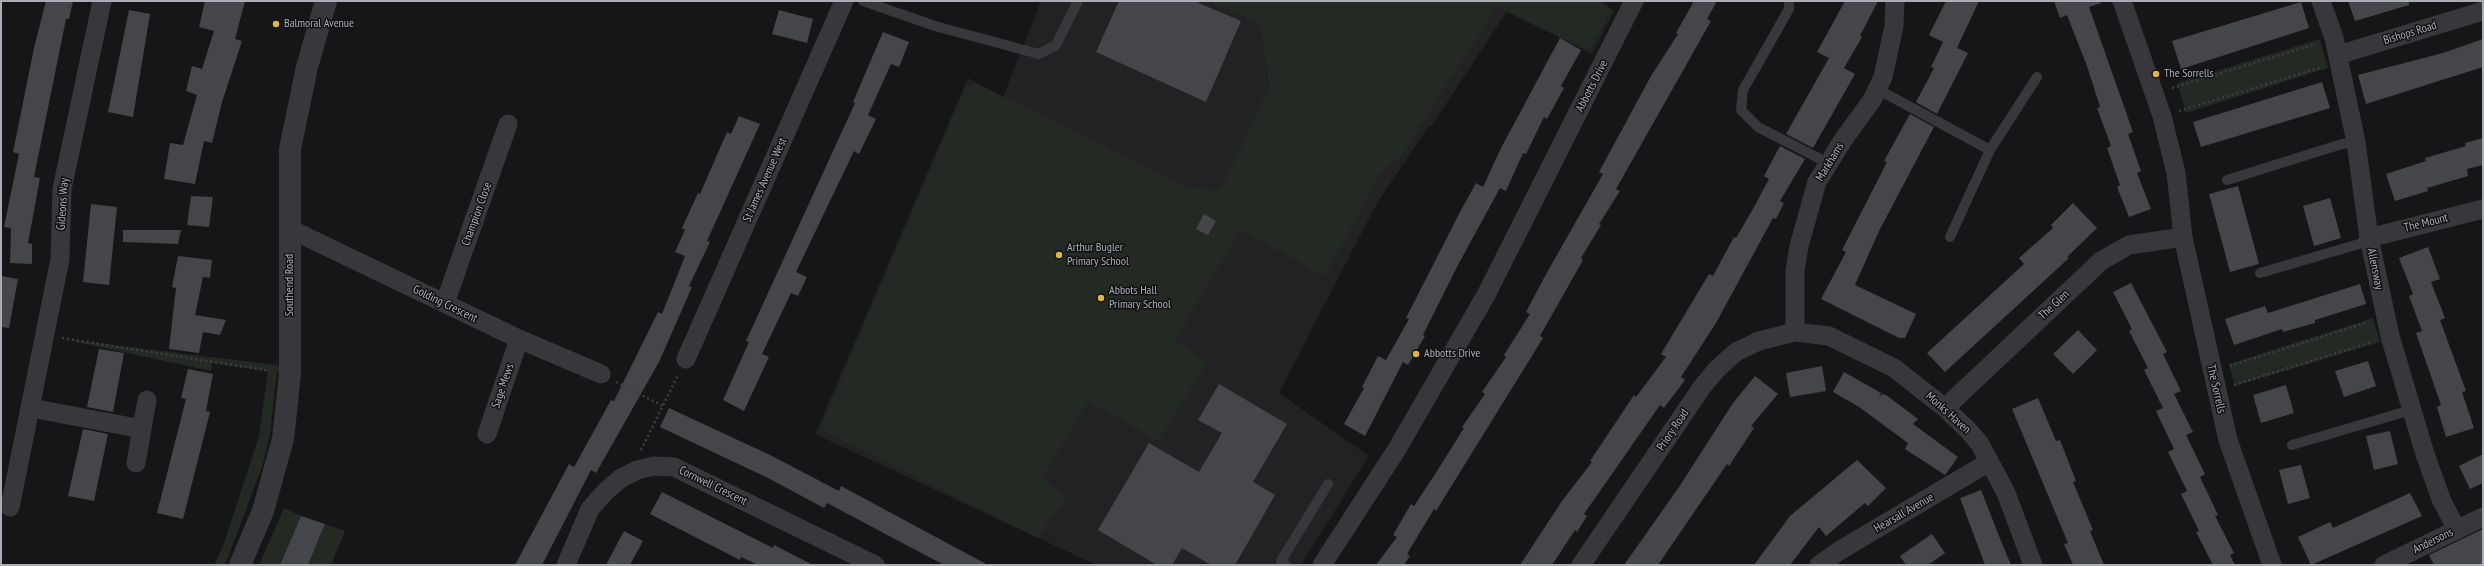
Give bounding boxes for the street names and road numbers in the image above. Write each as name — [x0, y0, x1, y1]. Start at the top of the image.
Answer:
street label: Bishops Road — [2382, 18, 2438, 48]
street label: Abbotts Drive — [1573, 58, 1611, 114]
street label: St James Avenue West — [740, 136, 790, 224]
street label: Markhams — [1813, 140, 1847, 184]
street label: Gideons Way — [54, 177, 72, 231]
street label: Champion Close — [459, 180, 495, 248]
street label: The Mount — [2403, 211, 2449, 235]
street label: Allensway — [2364, 247, 2386, 291]
street label: Southend Road — [283, 254, 297, 316]
street label: Golding Crescent — [410, 282, 480, 326]
street label: The Glen — [2036, 287, 2072, 323]
street label: Sage Mews — [489, 362, 517, 410]
street label: The Sorrells — [2203, 363, 2229, 415]
street label: Monks Haven — [1923, 389, 1973, 437]
street label: Priory Road — [1654, 406, 1692, 454]
street label: Cornwell Crescent — [677, 463, 749, 509]
street label: Hearsall Avenue — [1871, 490, 1937, 536]
street label: Andersons — [2411, 525, 2455, 557]

